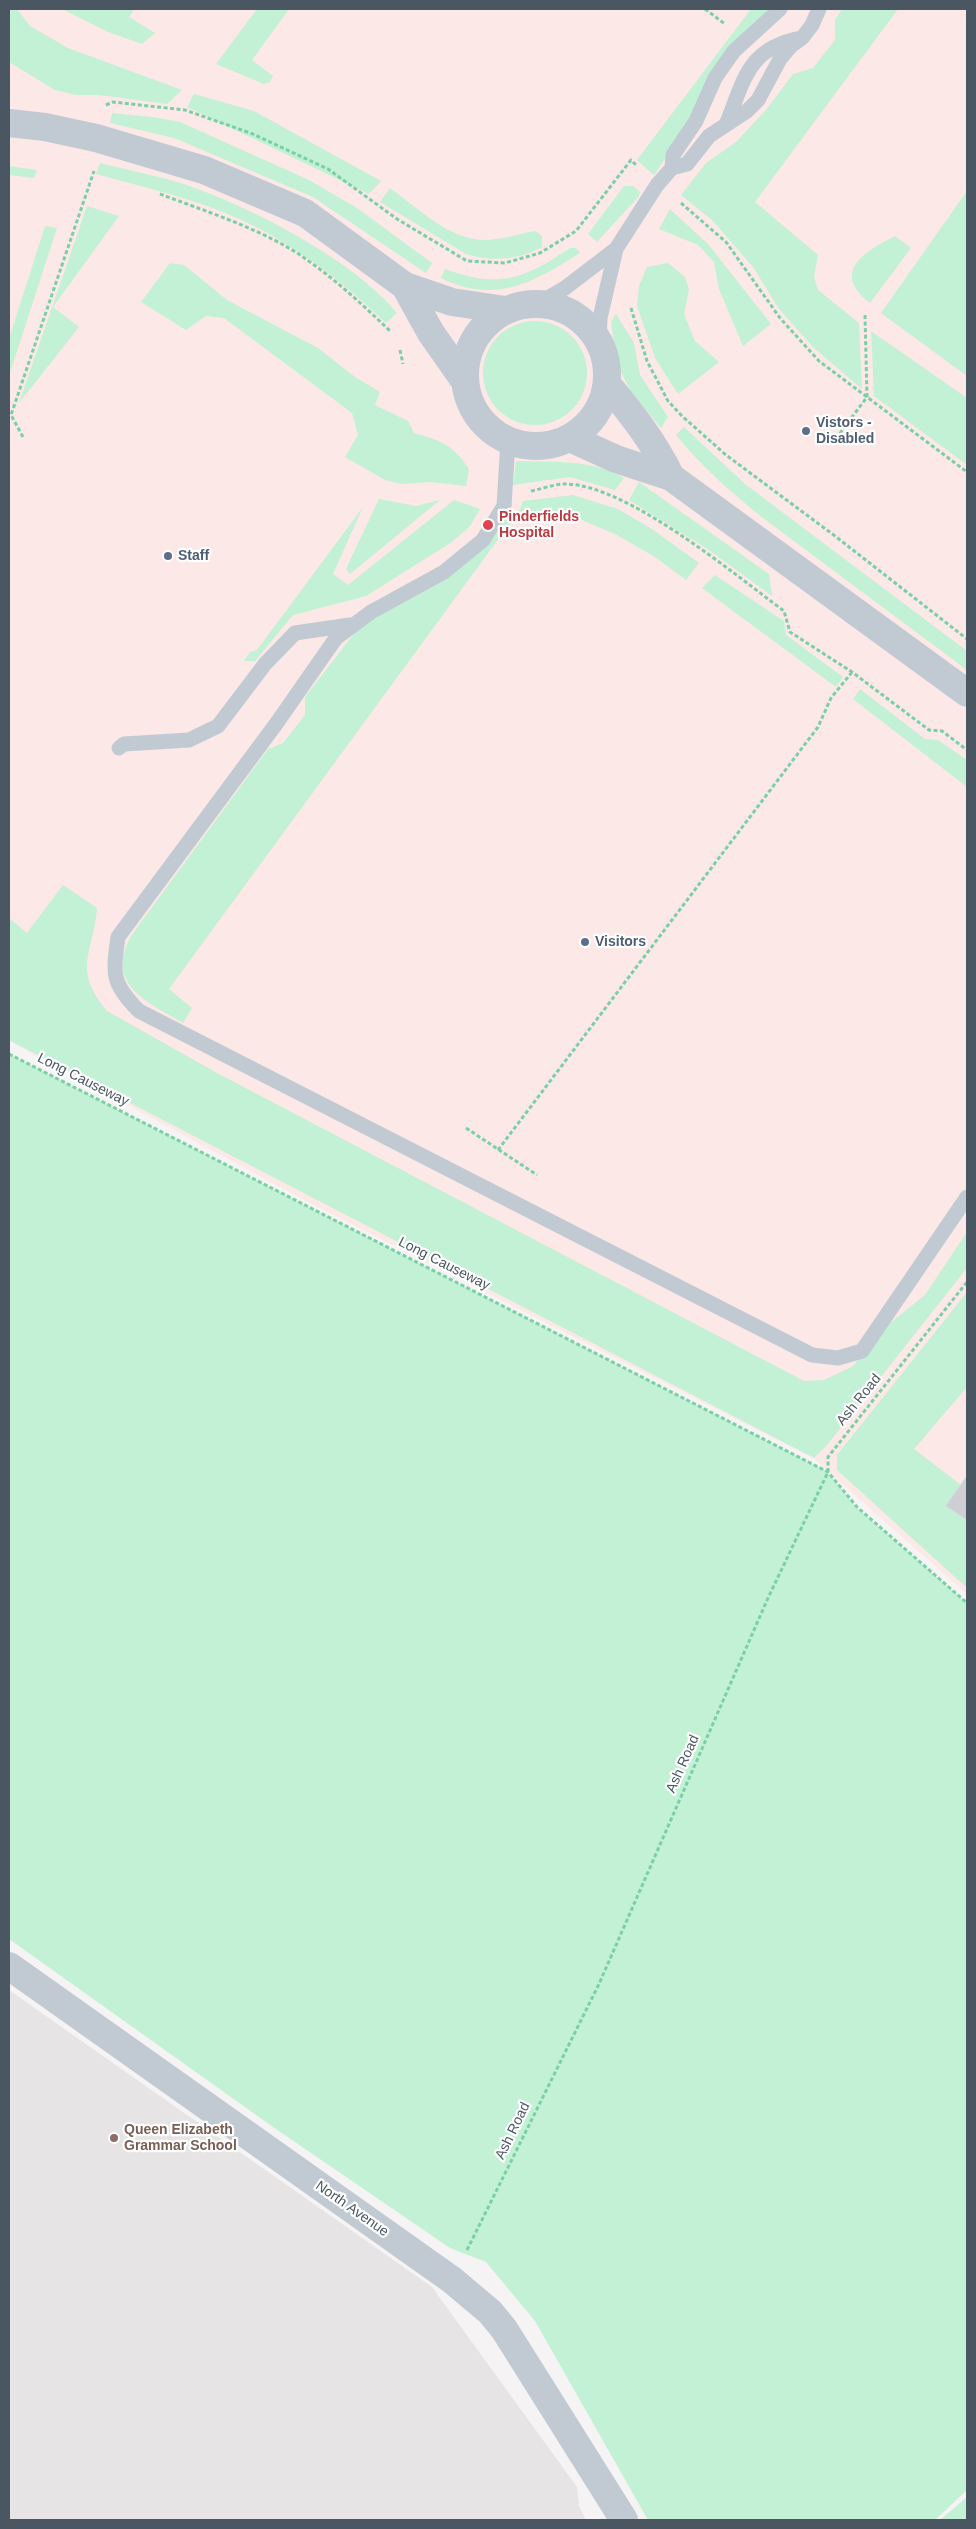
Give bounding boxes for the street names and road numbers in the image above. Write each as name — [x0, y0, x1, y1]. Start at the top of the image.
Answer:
street label: Long Causeway — [34, 1050, 132, 1110]
street label: Long Causeway — [395, 1234, 493, 1294]
street label: Ash Road — [833, 1371, 885, 1429]
street label: Ash Road — [663, 1732, 703, 1796]
street label: Ash Road — [492, 2100, 534, 2162]
street label: North Avenue — [312, 2178, 392, 2240]

